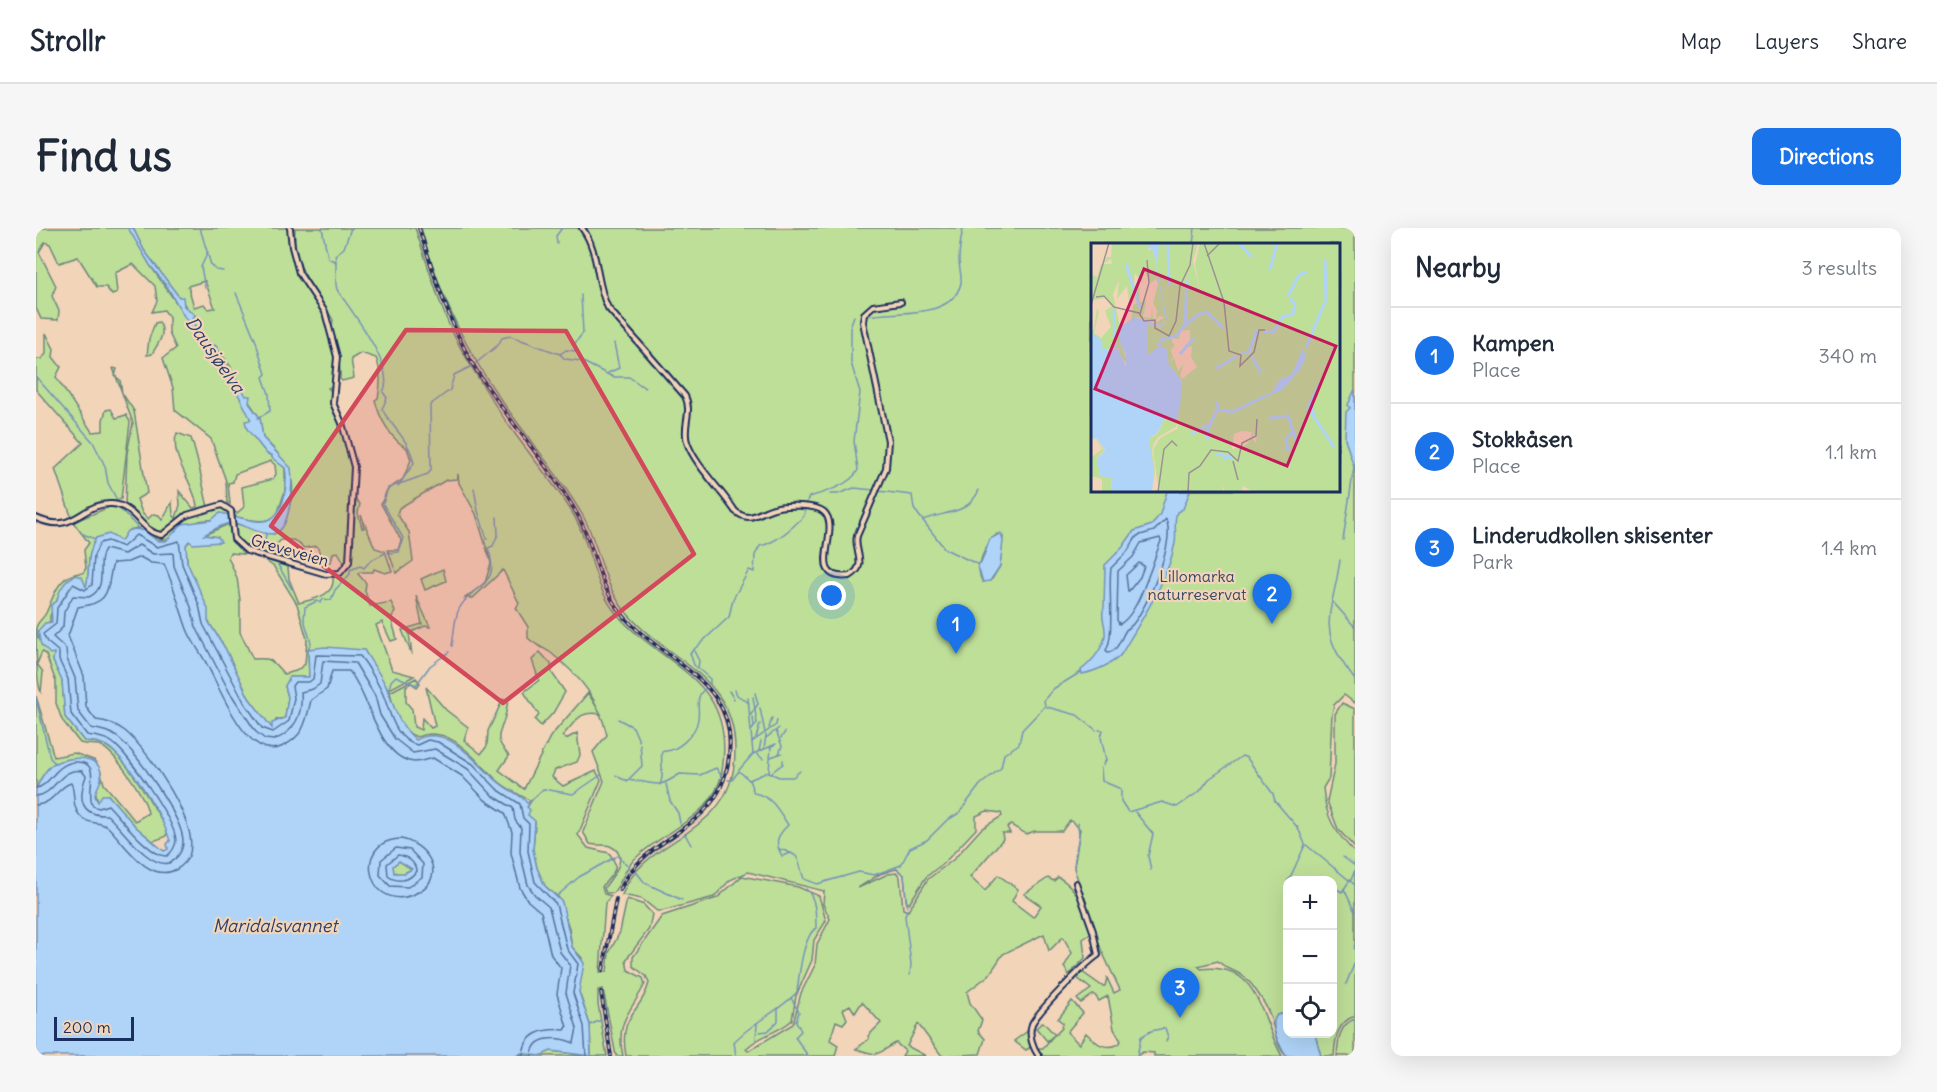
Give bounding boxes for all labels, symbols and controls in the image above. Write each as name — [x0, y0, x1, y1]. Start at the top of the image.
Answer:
text: Strollr — [30, 23, 105, 59]
text: Map — [1681, 28, 1721, 55]
text: Layers — [1754, 28, 1819, 55]
text: Share — [1852, 28, 1907, 55]
button: Directions — [1752, 128, 1901, 185]
text: Find us — [36, 130, 172, 182]
inset map — [1091, 243, 1340, 492]
text: Nearby — [1415, 251, 1501, 284]
text: 3 results — [1801, 255, 1877, 280]
water label: Dausjøelva — [181, 312, 251, 399]
text: Kampen — [1472, 329, 1554, 357]
text: 1 — [1431, 343, 1438, 368]
text: 340 m — [1819, 343, 1877, 368]
text: Place — [1472, 357, 1520, 382]
text: Stokkåsen — [1472, 425, 1573, 453]
text: 2 — [1429, 439, 1440, 464]
text: 1.1 km — [1825, 439, 1877, 464]
text: Place — [1472, 453, 1520, 478]
text: Linderudkollen skisenter — [1472, 521, 1713, 549]
street label: Greveveien — [249, 529, 331, 571]
text: 3 — [1429, 535, 1440, 560]
text: 1.4 km — [1821, 535, 1877, 560]
text: Park — [1472, 549, 1513, 574]
park label: Lillomarka naturreservat — [1148, 566, 1247, 604]
pin: 2 — [1252, 574, 1292, 624]
your location — [817, 581, 846, 610]
pin: 1 — [936, 604, 976, 654]
map controls — [1283, 876, 1337, 1038]
button: + — [1283, 876, 1337, 930]
water label: Maridalsvannet — [213, 914, 339, 937]
button: − — [1283, 930, 1337, 984]
pin: 3 — [1160, 968, 1200, 1018]
button: locate — [1283, 984, 1337, 1038]
scale bar — [54, 1014, 134, 1042]
text: 200 m — [63, 1017, 111, 1037]

